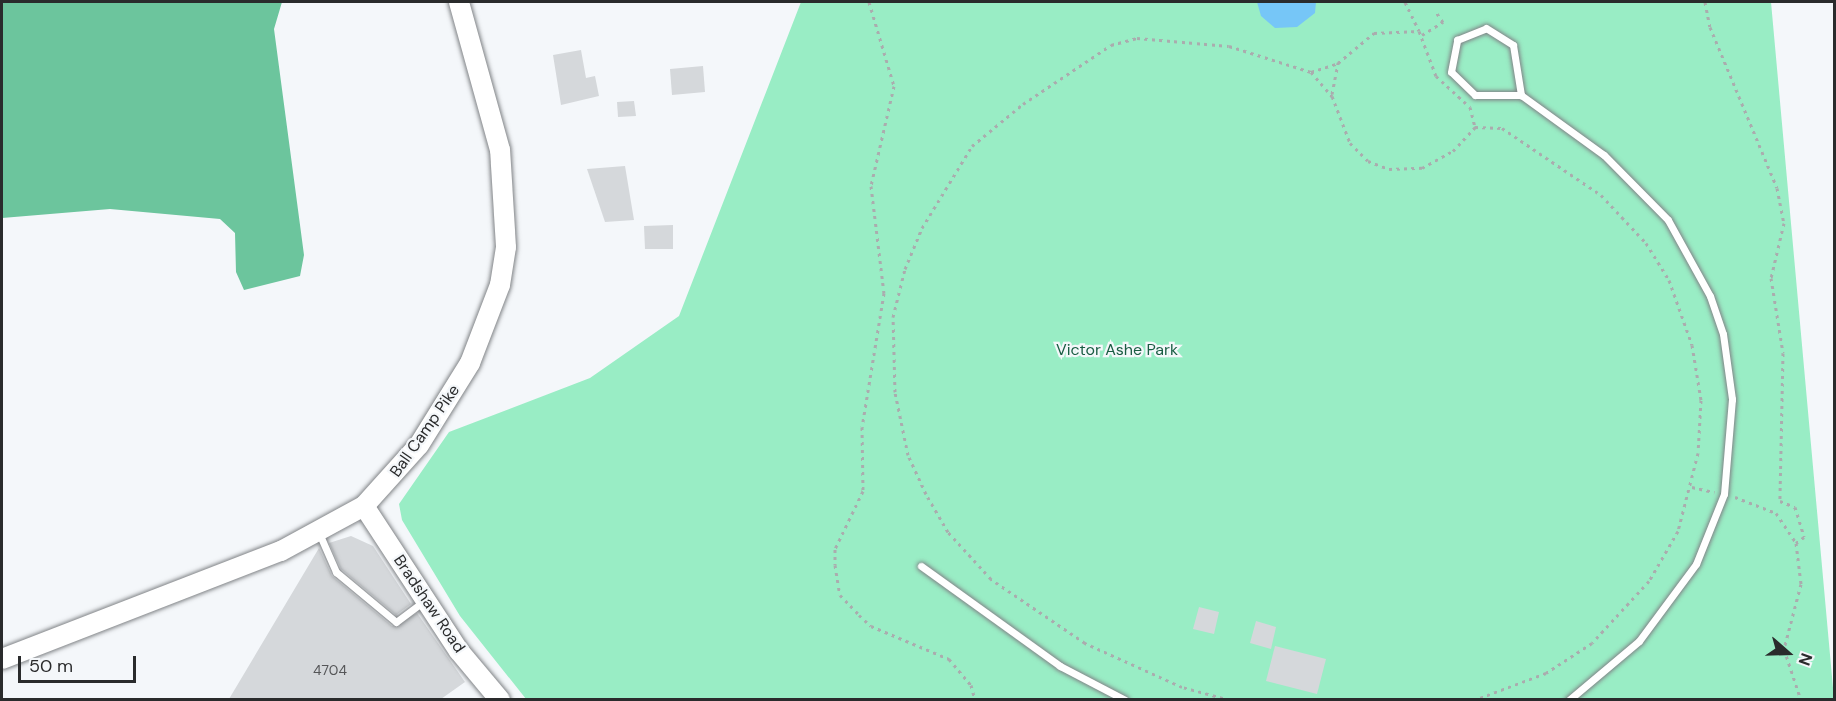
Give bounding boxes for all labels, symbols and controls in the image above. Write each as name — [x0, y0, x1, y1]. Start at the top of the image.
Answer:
park label: Victor Ashe Park — [1056, 340, 1178, 360]
street label: Ball Camp Pike — [386, 381, 464, 481]
street label: Bradshaw Road — [389, 551, 469, 657]
north arrow — [1758, 623, 1818, 683]
scale bar — [21, 644, 140, 682]
text: N — [1794, 650, 1817, 668]
text: 50 m — [29, 654, 73, 678]
house number: 4704 — [313, 662, 347, 678]

